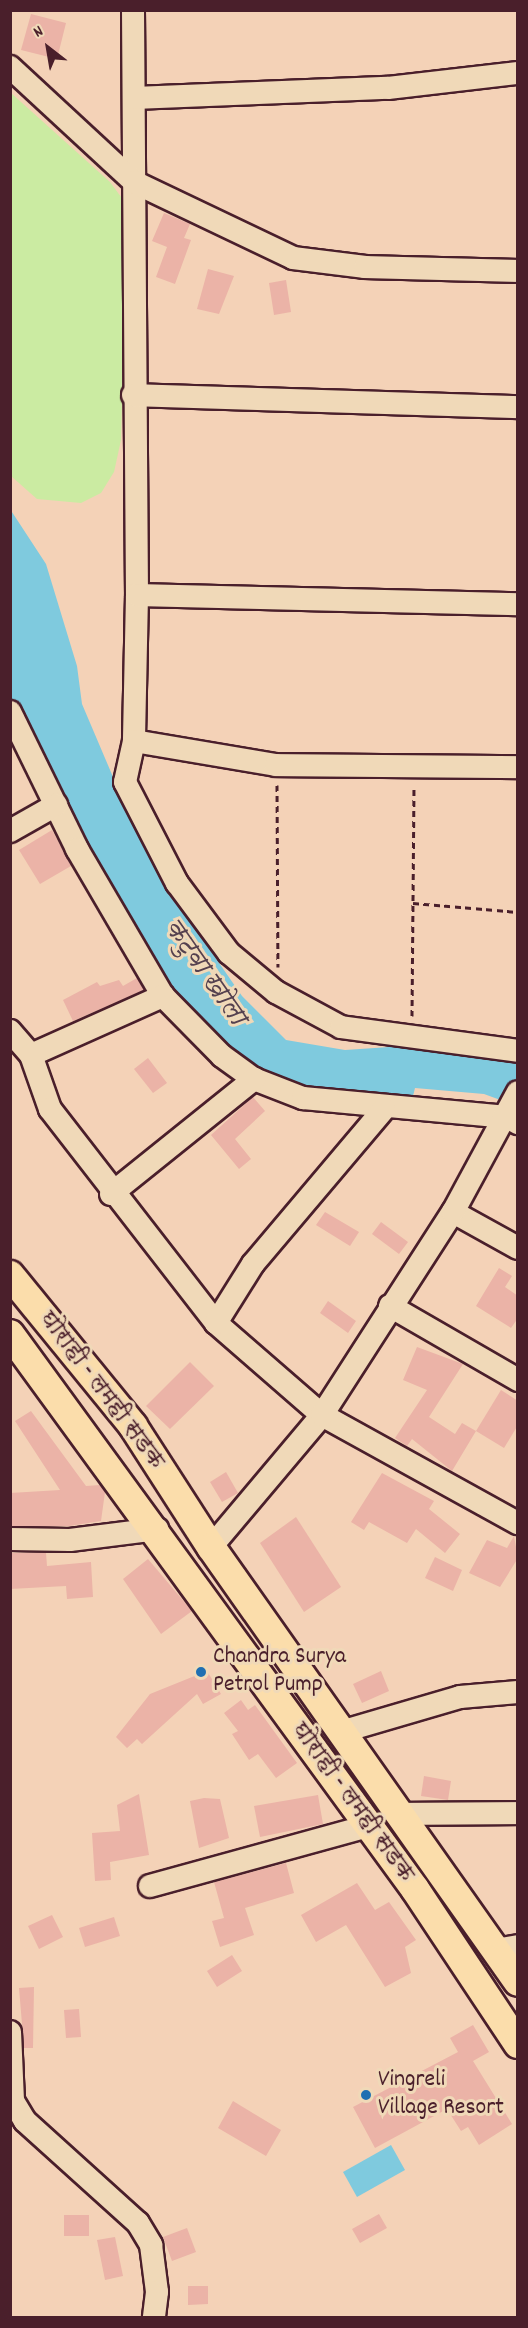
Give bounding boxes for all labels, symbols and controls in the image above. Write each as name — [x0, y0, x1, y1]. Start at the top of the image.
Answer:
north arrow — [18, 18, 78, 78]
text: N — [29, 20, 48, 44]
water label: कटुवा खोला — [156, 914, 252, 1032]
street label: घोराही - लमही सडक — [32, 1306, 170, 1476]
place label: Chandra Surya Petrol Pump — [213, 1644, 346, 1700]
marker: Chandra Surya Petrol Pump — [194, 1665, 208, 1679]
street label: घोराही - लमही सडक — [284, 1718, 420, 1888]
place label: Vingreli Village Resort — [378, 2067, 504, 2123]
marker: Vingreli Village Resort — [359, 2088, 373, 2102]

